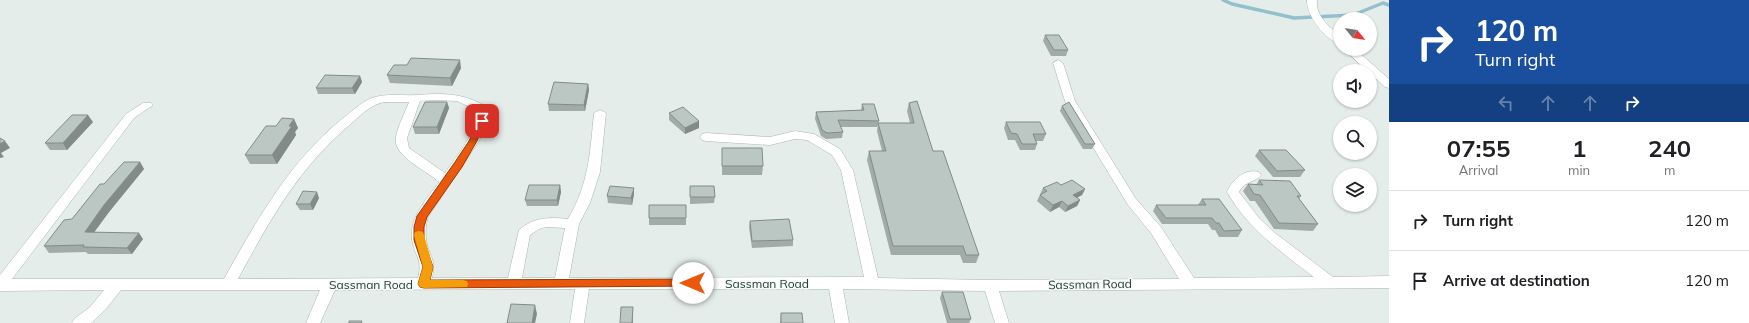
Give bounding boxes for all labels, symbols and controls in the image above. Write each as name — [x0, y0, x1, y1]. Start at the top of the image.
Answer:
north arrow — [1333, 12, 1377, 56]
map controls — [1333, 12, 1377, 212]
text: 120 m — [1475, 13, 1558, 48]
icon: right — [1409, 16, 1461, 68]
text: Turn right — [1475, 48, 1555, 71]
button: sound — [1333, 64, 1377, 108]
icon: left — [1495, 92, 1517, 114]
icon: ahead — [1537, 92, 1559, 114]
icon: ahead — [1579, 92, 1601, 114]
icon: right — [1621, 92, 1643, 114]
pin — [465, 104, 499, 138]
icon: arrive — [471, 110, 493, 132]
button: search — [1333, 116, 1377, 160]
text: 07:55 — [1447, 133, 1510, 163]
text: 1 — [1572, 133, 1586, 163]
text: 240 — [1648, 133, 1691, 163]
text: Arrival — [1459, 162, 1498, 178]
text: min — [1568, 162, 1590, 178]
text: m — [1664, 162, 1675, 178]
button: layers — [1333, 168, 1377, 212]
icon: right — [1409, 210, 1431, 232]
text: Turn right — [1443, 211, 1513, 230]
text: 120 m — [1685, 211, 1729, 230]
position arrow — [672, 262, 714, 304]
icon: arrive — [1409, 270, 1431, 292]
text: Arrive at destination — [1443, 271, 1590, 290]
text: 120 m — [1685, 271, 1729, 290]
street label: Sassman Road — [725, 276, 809, 291]
street label: Sassman Road — [1048, 276, 1132, 292]
street label: Sassman Road — [329, 277, 413, 292]

